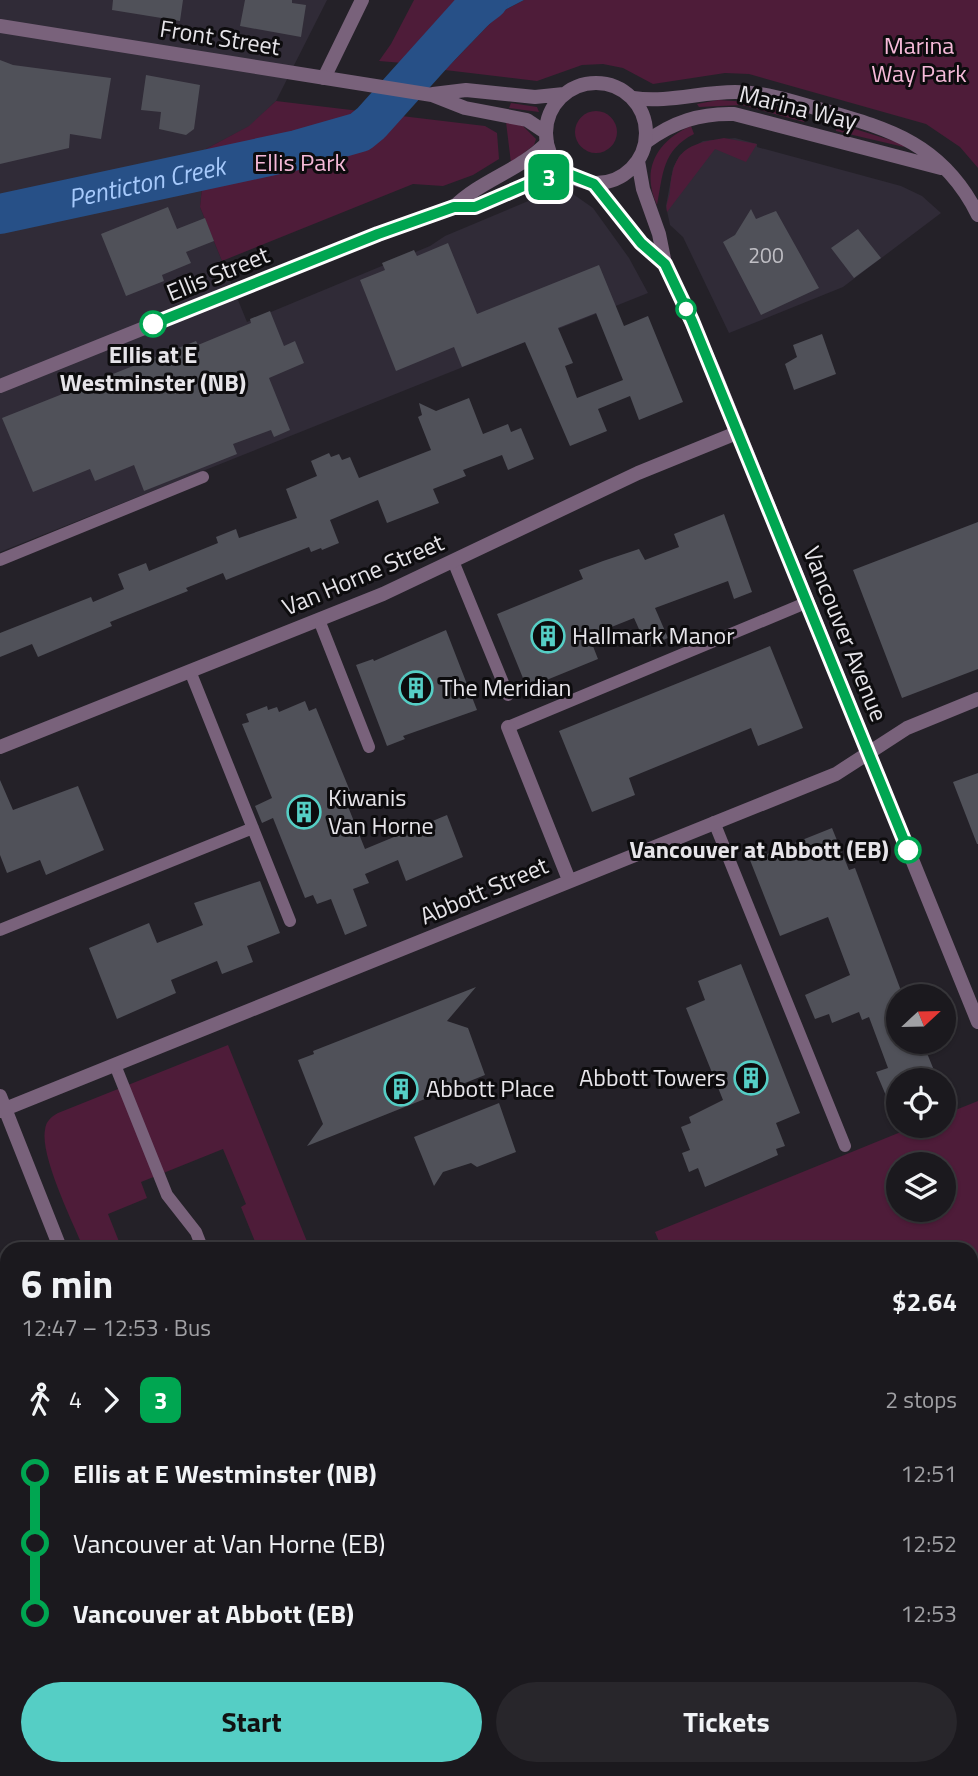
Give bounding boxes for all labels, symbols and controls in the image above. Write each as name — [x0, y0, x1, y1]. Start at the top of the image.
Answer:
street label: Front Street — [157, 10, 283, 64]
park label: Marina Way Park — [871, 27, 967, 91]
street label: Marina Way — [736, 75, 861, 139]
park label: Ellis Park — [254, 144, 346, 180]
water label: Penticton Creek — [64, 145, 232, 218]
line badge: 3 — [526, 154, 572, 200]
text: 3 — [542, 159, 556, 195]
street label: Ellis Street — [161, 236, 275, 310]
house number: 200 — [748, 239, 784, 271]
unlabelled marker — [676, 299, 696, 319]
marker: Ellis at E Westminster (NB) — [140, 311, 166, 337]
place label: Ellis at E Westminster (NB) — [60, 336, 246, 400]
street label: Van Horne Street — [276, 524, 450, 624]
street label: Vancouver Avenue — [794, 541, 897, 727]
building icon: Hallmark Manor — [529, 617, 567, 655]
place label: Hallmark Manor — [572, 617, 735, 653]
building icon: The Meridian — [397, 669, 435, 707]
place label: The Meridian — [440, 669, 572, 705]
place label: Kiwanis Van Horne — [328, 779, 434, 843]
building icon: Kiwanis Van Horne — [285, 793, 323, 831]
place label: Vancouver at Abbott (EB) — [630, 831, 889, 867]
marker: Vancouver at Abbott (EB) — [895, 837, 921, 863]
street label: Abbott Street — [414, 847, 554, 933]
north arrow — [886, 984, 956, 1054]
map controls — [886, 984, 956, 1222]
place label: Abbott Towers — [579, 1059, 726, 1095]
building icon: Abbott Towers — [732, 1059, 770, 1097]
button: locate — [886, 1068, 956, 1138]
building icon: Abbott Place — [382, 1070, 420, 1108]
place label: Abbott Place — [426, 1070, 555, 1106]
button: layers — [886, 1152, 956, 1222]
text: 6 min — [21, 1255, 113, 1313]
text: $2.64 — [892, 1282, 957, 1321]
text: 12:47 – 12:53 · Bus — [21, 1310, 211, 1345]
icon: walk — [21, 1381, 59, 1419]
icon: forward — [92, 1381, 130, 1419]
text: 4 — [69, 1382, 82, 1417]
text: 3 — [154, 1382, 167, 1418]
text: 2 stops — [885, 1382, 957, 1417]
text: Ellis at E Westminster (NB) — [73, 1454, 377, 1493]
text: 12:51 — [900, 1456, 957, 1491]
text: Vancouver at Van Horne (EB) — [73, 1524, 385, 1563]
text: 12:52 — [900, 1526, 957, 1561]
text: Vancouver at Abbott (EB) — [73, 1594, 354, 1633]
text: 12:53 — [900, 1596, 957, 1631]
button: Start — [21, 1682, 482, 1762]
button: Tickets — [496, 1682, 957, 1762]

